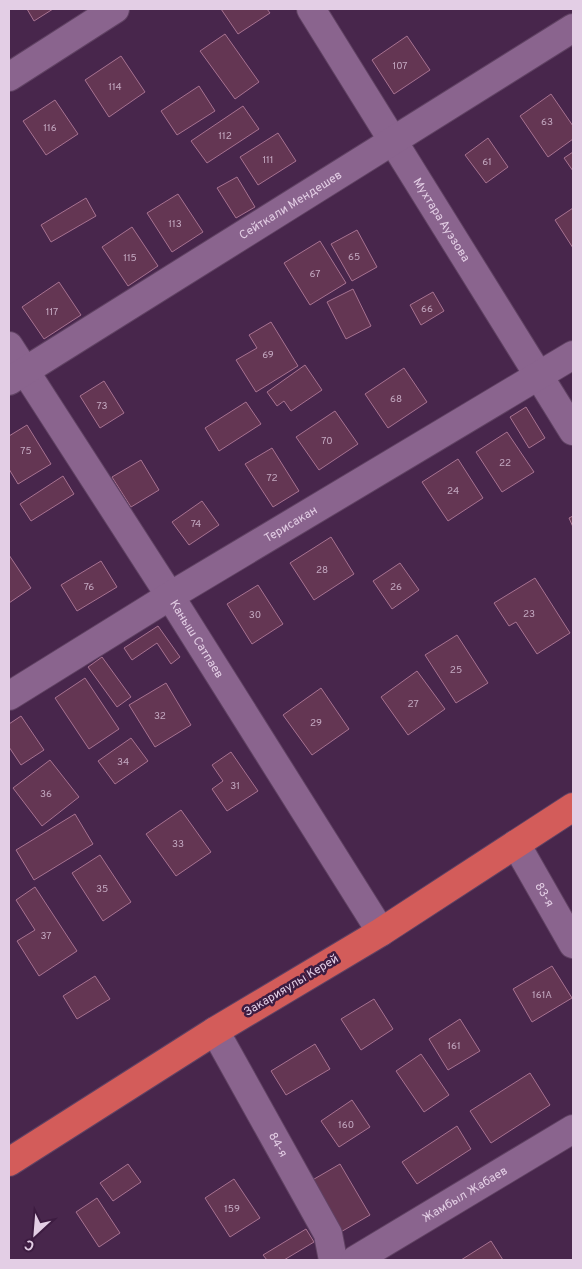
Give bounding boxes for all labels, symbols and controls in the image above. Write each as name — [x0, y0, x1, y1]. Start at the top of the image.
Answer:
house number: 107 — [392, 60, 408, 73]
house number: 114 — [108, 81, 122, 94]
house number: 63 — [541, 116, 553, 129]
house number: 116 — [43, 122, 57, 135]
house number: 112 — [218, 130, 232, 143]
house number: 111 — [262, 154, 274, 167]
house number: 61 — [482, 156, 492, 169]
street label: Сейткали Мендешев — [236, 167, 345, 244]
street label: Мухтара Ауэзова — [409, 175, 473, 265]
house number: 113 — [168, 218, 182, 231]
house number: 65 — [348, 251, 360, 264]
house number: 115 — [123, 252, 137, 265]
house number: 67 — [310, 268, 321, 281]
house number: 66 — [421, 303, 433, 316]
house number: 117 — [46, 306, 58, 319]
house number: 69 — [262, 349, 274, 362]
house number: 68 — [390, 393, 402, 406]
house number: 73 — [96, 400, 108, 413]
house number: 70 — [321, 435, 333, 448]
house number: 75 — [20, 445, 32, 458]
house number: 22 — [499, 457, 511, 470]
house number: 72 — [266, 472, 278, 485]
house number: 24 — [447, 485, 459, 498]
street label: Терисакан — [262, 503, 321, 547]
house number: 74 — [191, 518, 201, 531]
house number: 28 — [316, 564, 328, 577]
house number: 76 — [84, 581, 94, 594]
house number: 26 — [390, 581, 402, 594]
street label: Каныш Сатпаев — [165, 597, 227, 682]
house number: 23 — [523, 608, 535, 621]
house number: 30 — [249, 609, 261, 622]
house number: 25 — [450, 664, 462, 677]
house number: 27 — [407, 698, 419, 711]
house number: 32 — [154, 710, 166, 723]
house number: 29 — [310, 717, 322, 730]
house number: 34 — [117, 756, 129, 769]
house number: 31 — [230, 780, 240, 793]
house number: 36 — [40, 788, 52, 801]
house number: 33 — [172, 838, 184, 851]
street label: 83-я — [530, 880, 557, 910]
house number: 35 — [96, 883, 108, 896]
house number: 37 — [40, 930, 52, 943]
street label: Закарияулы Керей — [241, 951, 342, 1021]
house number: 161А — [532, 989, 552, 1002]
house number: 161 — [447, 1040, 461, 1053]
house number: 160 — [338, 1119, 354, 1132]
street label: 84-я — [264, 1130, 291, 1160]
street label: Жамбыл Жабаев — [420, 1163, 511, 1227]
house number: 159 — [224, 1203, 240, 1216]
north arrow — [10, 1209, 60, 1259]
text: С — [22, 1235, 38, 1254]

